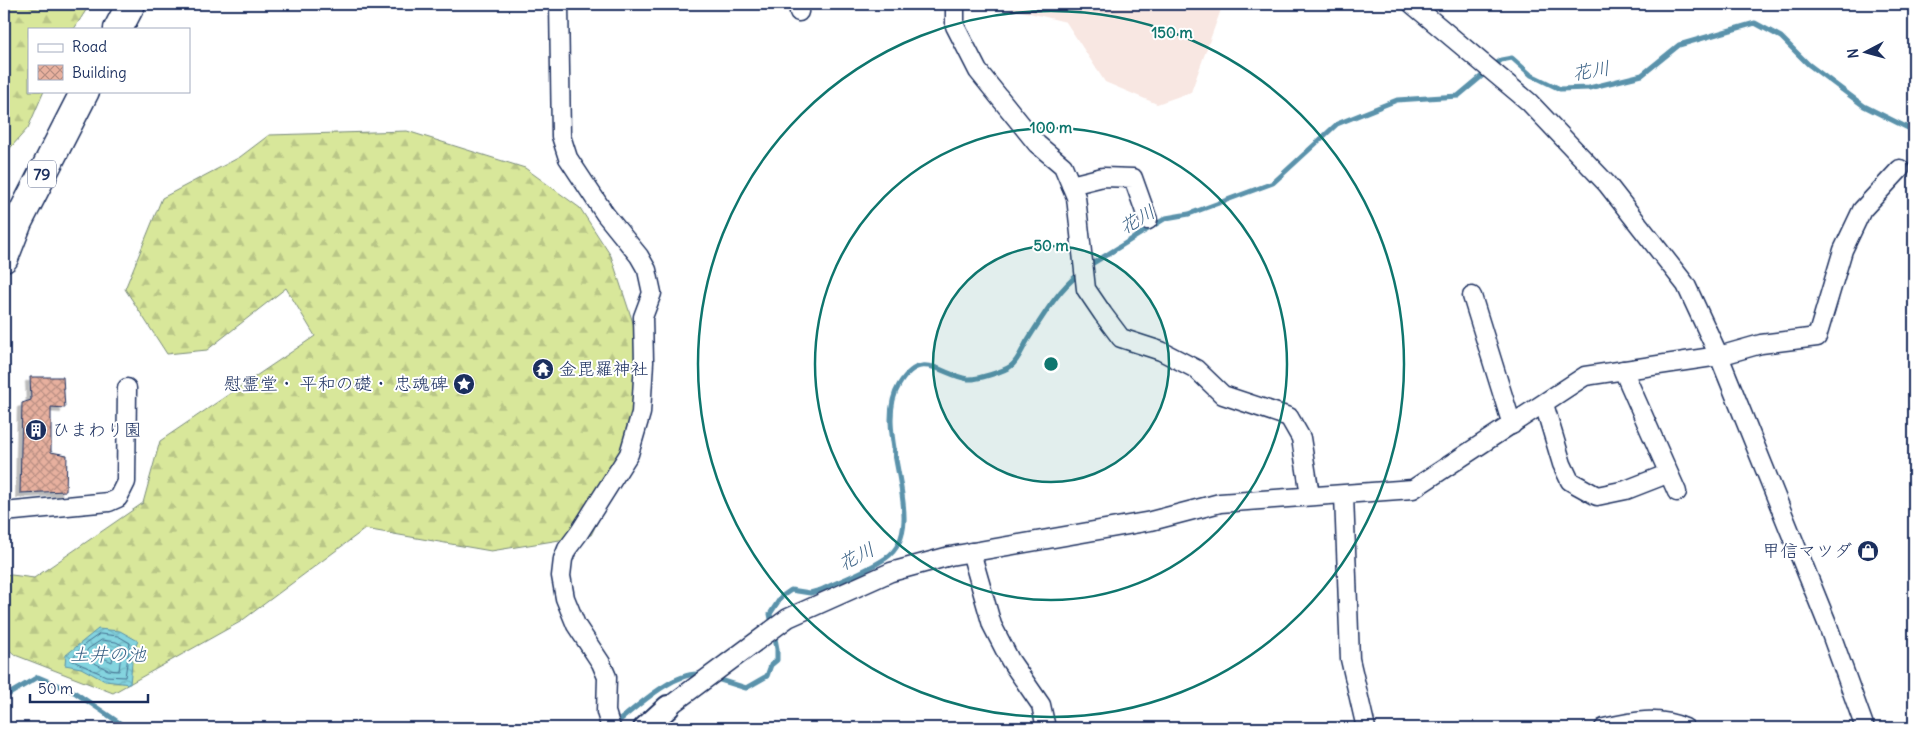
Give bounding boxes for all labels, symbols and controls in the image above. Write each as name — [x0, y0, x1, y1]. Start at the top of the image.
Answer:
text: 150 m — [1151, 23, 1193, 42]
legend — [28, 28, 190, 92]
north arrow — [1840, 28, 1890, 78]
text: Road — [72, 37, 107, 56]
text: N — [1844, 48, 1863, 59]
water label: 花川 — [1570, 55, 1612, 85]
text: Building — [72, 63, 127, 82]
text: 100 m — [1030, 118, 1072, 137]
road number: 79 — [28, 160, 56, 188]
water label: 花川 — [1115, 199, 1159, 239]
text: 50 m — [1033, 236, 1069, 255]
centre of rings — [1042, 355, 1060, 373]
temple icon: 金毘羅神社 — [531, 357, 555, 381]
place label: 金毘羅神社 — [559, 357, 649, 380]
place label: 慰霊堂・ 平和の礎・ 忠魂碑 — [223, 372, 448, 395]
place icon: 慰霊堂・ 平和の礎・ 忠魂碑 — [452, 372, 476, 396]
building icon: ひまわり園 — [24, 418, 48, 442]
place label: ひまわり園 — [52, 418, 142, 441]
water label: 花川 — [834, 537, 878, 575]
place label: 甲信マツダ — [1762, 539, 1852, 562]
shop icon: 甲信マツダ — [1856, 539, 1880, 563]
water label: 土井の池 — [70, 642, 147, 666]
scale bar — [30, 672, 148, 704]
text: 50 m — [38, 679, 73, 698]

